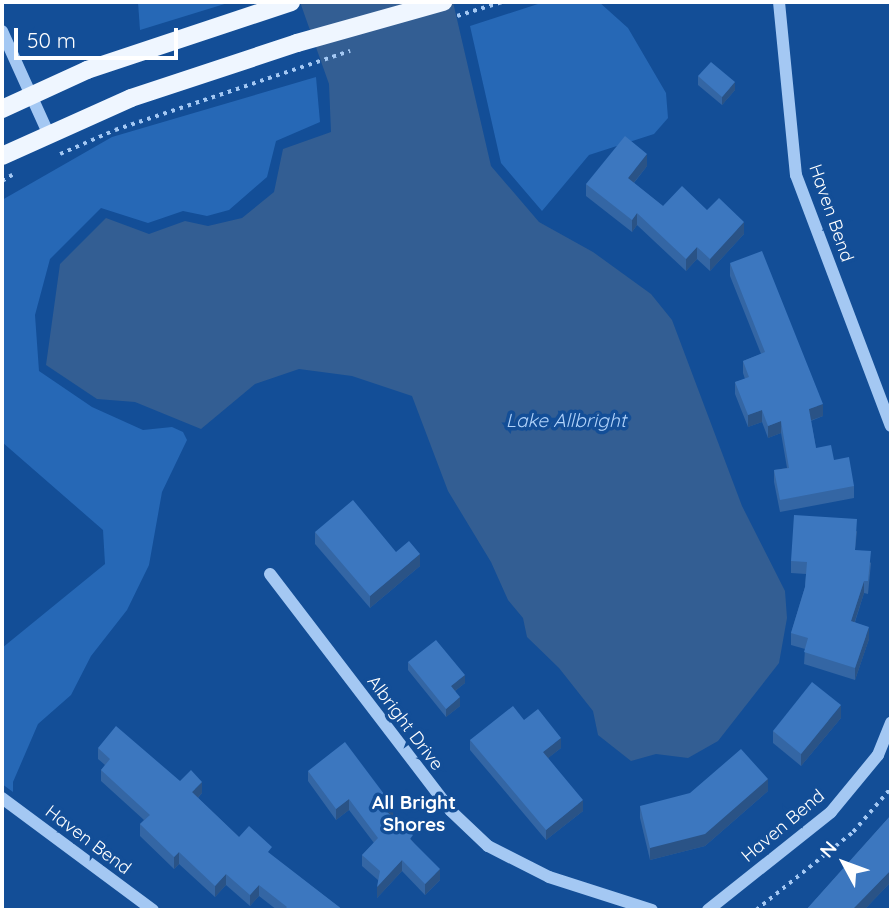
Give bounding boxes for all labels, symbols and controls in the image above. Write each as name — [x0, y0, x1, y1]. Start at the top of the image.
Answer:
scale bar — [18, 14, 182, 58]
text: 50 m — [27, 27, 76, 53]
street label: Haven Bend — [804, 161, 858, 265]
water label: Lake Allbright — [506, 410, 626, 432]
street label: Albright Drive — [362, 671, 448, 775]
street label: Haven Bend — [737, 785, 829, 867]
district label: All Bright Shores — [372, 792, 456, 836]
street label: Haven Bend — [41, 801, 135, 879]
north arrow — [809, 828, 879, 898]
text: N — [815, 836, 842, 862]

